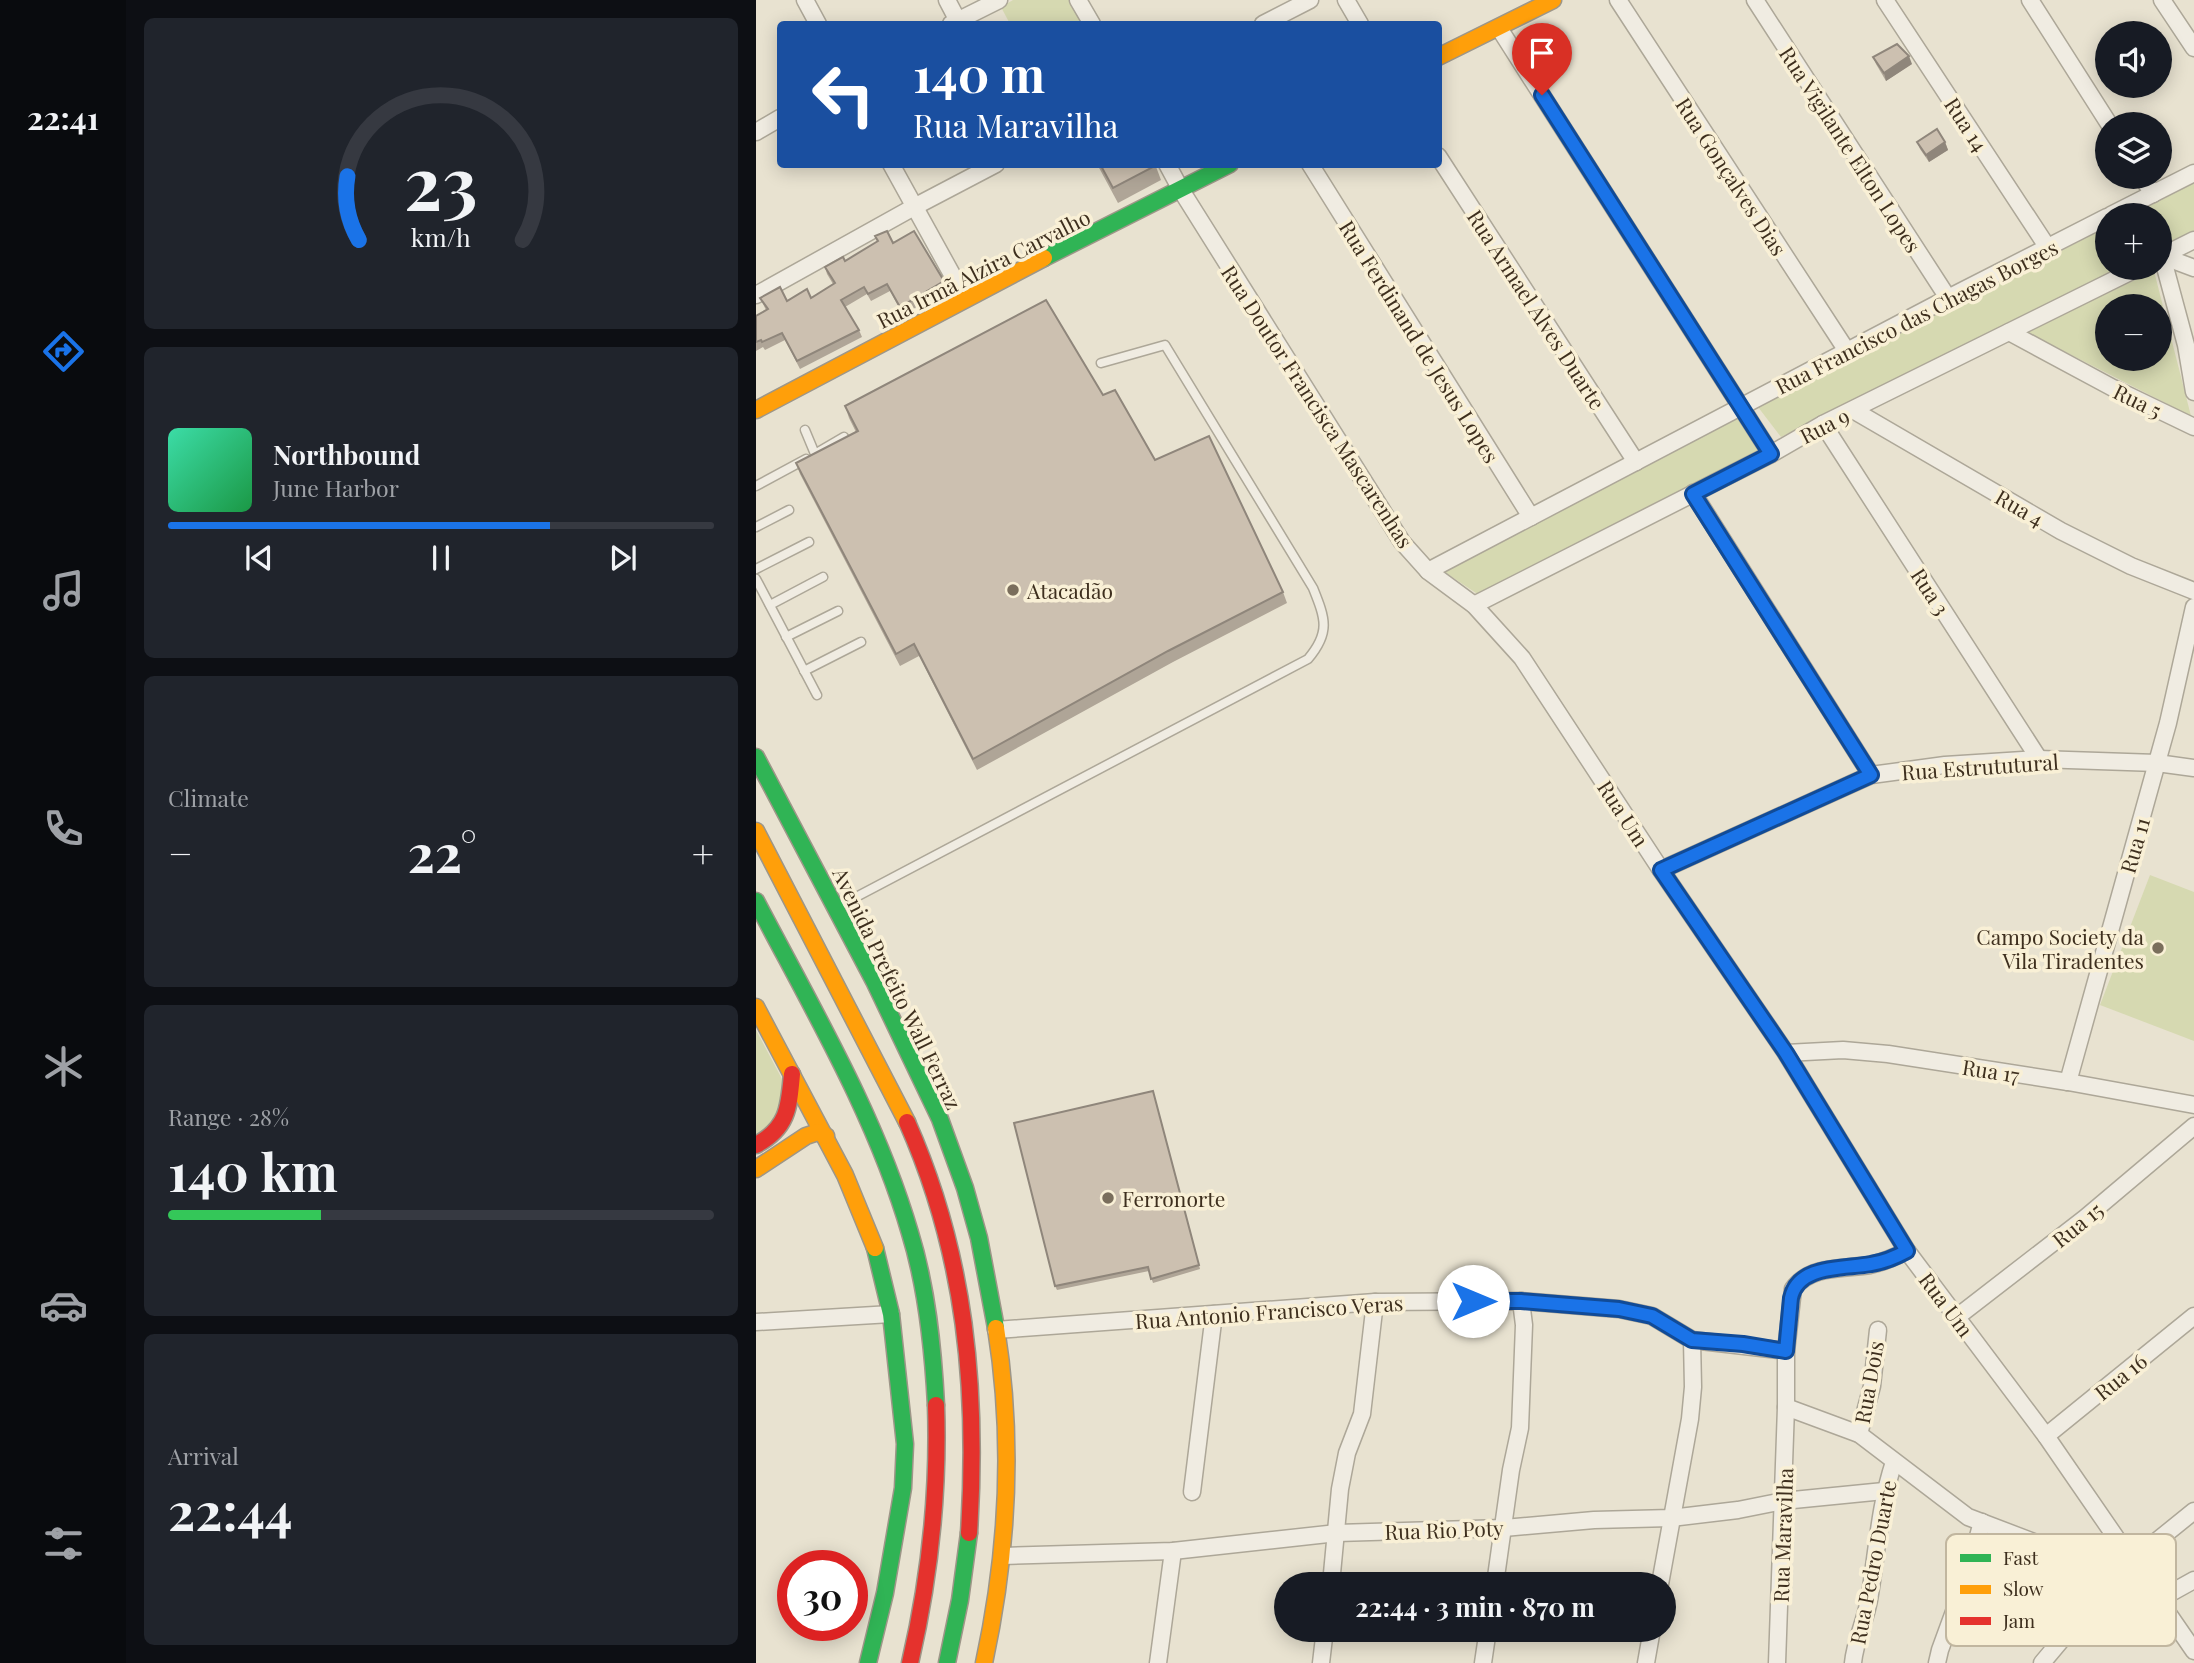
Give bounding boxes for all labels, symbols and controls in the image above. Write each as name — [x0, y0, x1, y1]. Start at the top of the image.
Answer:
map controls — [2095, 21, 2172, 371]
button: sound — [2095, 21, 2172, 98]
pin — [1512, 23, 1572, 95]
icon: arrive — [1523, 34, 1561, 72]
text: 140 m — [913, 40, 1045, 105]
street label: Rua Vigilante Elton Lopes — [1774, 41, 1928, 257]
icon: left — [798, 49, 889, 140]
street label: Rua 14 — [1939, 91, 1995, 157]
street label: Rua Gonçalves Dias — [1670, 92, 1794, 260]
text: 22:41 — [27, 95, 99, 138]
text: Rua Maravilha — [913, 103, 1118, 146]
button: layers — [2095, 112, 2172, 189]
text: 23 — [404, 131, 478, 228]
street label: Rua Irmã Alzira Carvalho — [872, 202, 1094, 334]
button: + — [2095, 203, 2172, 280]
street label: Rua Armael Alves Duarte — [1462, 204, 1612, 414]
street label: Rua Ferdinand de Jesus Lopes — [1334, 214, 1506, 468]
text: km/h — [411, 219, 471, 252]
street label: Rua Francisco das Chagas Borges — [1770, 232, 2062, 400]
street label: Rua Doutor Francisca Mascarenhas — [1216, 259, 1420, 553]
button: − — [2095, 294, 2172, 371]
icon: directions — [39, 327, 88, 376]
street label: Rua 5 — [2109, 376, 2167, 424]
street label: Rua 9 — [1795, 401, 1853, 449]
text: Northbound — [273, 437, 420, 472]
text: June Harbor — [273, 472, 399, 503]
street label: Rua 4 — [1991, 482, 2049, 532]
icon: previous — [240, 539, 278, 577]
icon: pause — [422, 539, 460, 577]
icon: next — [604, 539, 642, 577]
street label: Rua 3 — [1905, 562, 1957, 620]
icon: music — [39, 566, 88, 615]
place label: Atacadão — [1026, 576, 1113, 604]
marker: Atacadão — [1005, 582, 1021, 598]
street label: Rua Estrututural — [1900, 747, 2060, 785]
street label: Rua Um — [1592, 774, 1656, 852]
text: Climate — [168, 782, 249, 813]
icon: phone — [39, 804, 88, 853]
street label: Rua 11 — [2113, 814, 2155, 876]
text: 22° — [408, 817, 477, 886]
text: − — [168, 827, 193, 878]
text: + — [692, 827, 714, 878]
street label: Avenida Prefeito Wall Ferraz — [827, 861, 969, 1114]
place label: Campo Society da Vila Tiradentes — [1976, 922, 2145, 974]
marker: Campo Society da Vila Tiradentes — [2150, 940, 2166, 956]
icon: climate — [39, 1042, 88, 1091]
street label: Rua 17 — [1960, 1052, 2022, 1088]
text: Range · 28% — [168, 1101, 289, 1132]
text: 140 km — [168, 1136, 338, 1205]
place label: Ferronorte — [1122, 1184, 1225, 1212]
marker: Ferronorte — [1100, 1190, 1116, 1206]
street label: Rua 15 — [2046, 1195, 2108, 1253]
position arrow — [1436, 1264, 1510, 1338]
street label: Rua Um — [1914, 1266, 1981, 1342]
icon: car — [39, 1281, 88, 1330]
street label: Rua Antonio Francisco Veras — [1134, 1288, 1404, 1334]
street label: Rua Dois — [1847, 1338, 1889, 1426]
street label: Rua 16 — [2088, 1346, 2152, 1406]
text: Arrival — [168, 1440, 239, 1471]
street label: Rua Maravilha — [1766, 1467, 1798, 1603]
text: 22:44 — [168, 1475, 292, 1544]
street label: Rua Pedro Duarte — [1842, 1477, 1902, 1647]
street label: Rua Rio Poty — [1384, 1513, 1505, 1545]
icon: filters — [39, 1519, 88, 1568]
legend — [1946, 1534, 2176, 1646]
text: Fast — [2003, 1544, 2039, 1570]
speed limit sign: 30 — [777, 1550, 868, 1641]
text: Slow — [2003, 1575, 2044, 1601]
text: 22:44 · 3 min · 870 m — [1355, 1589, 1595, 1624]
text: Jam — [2002, 1607, 2035, 1633]

